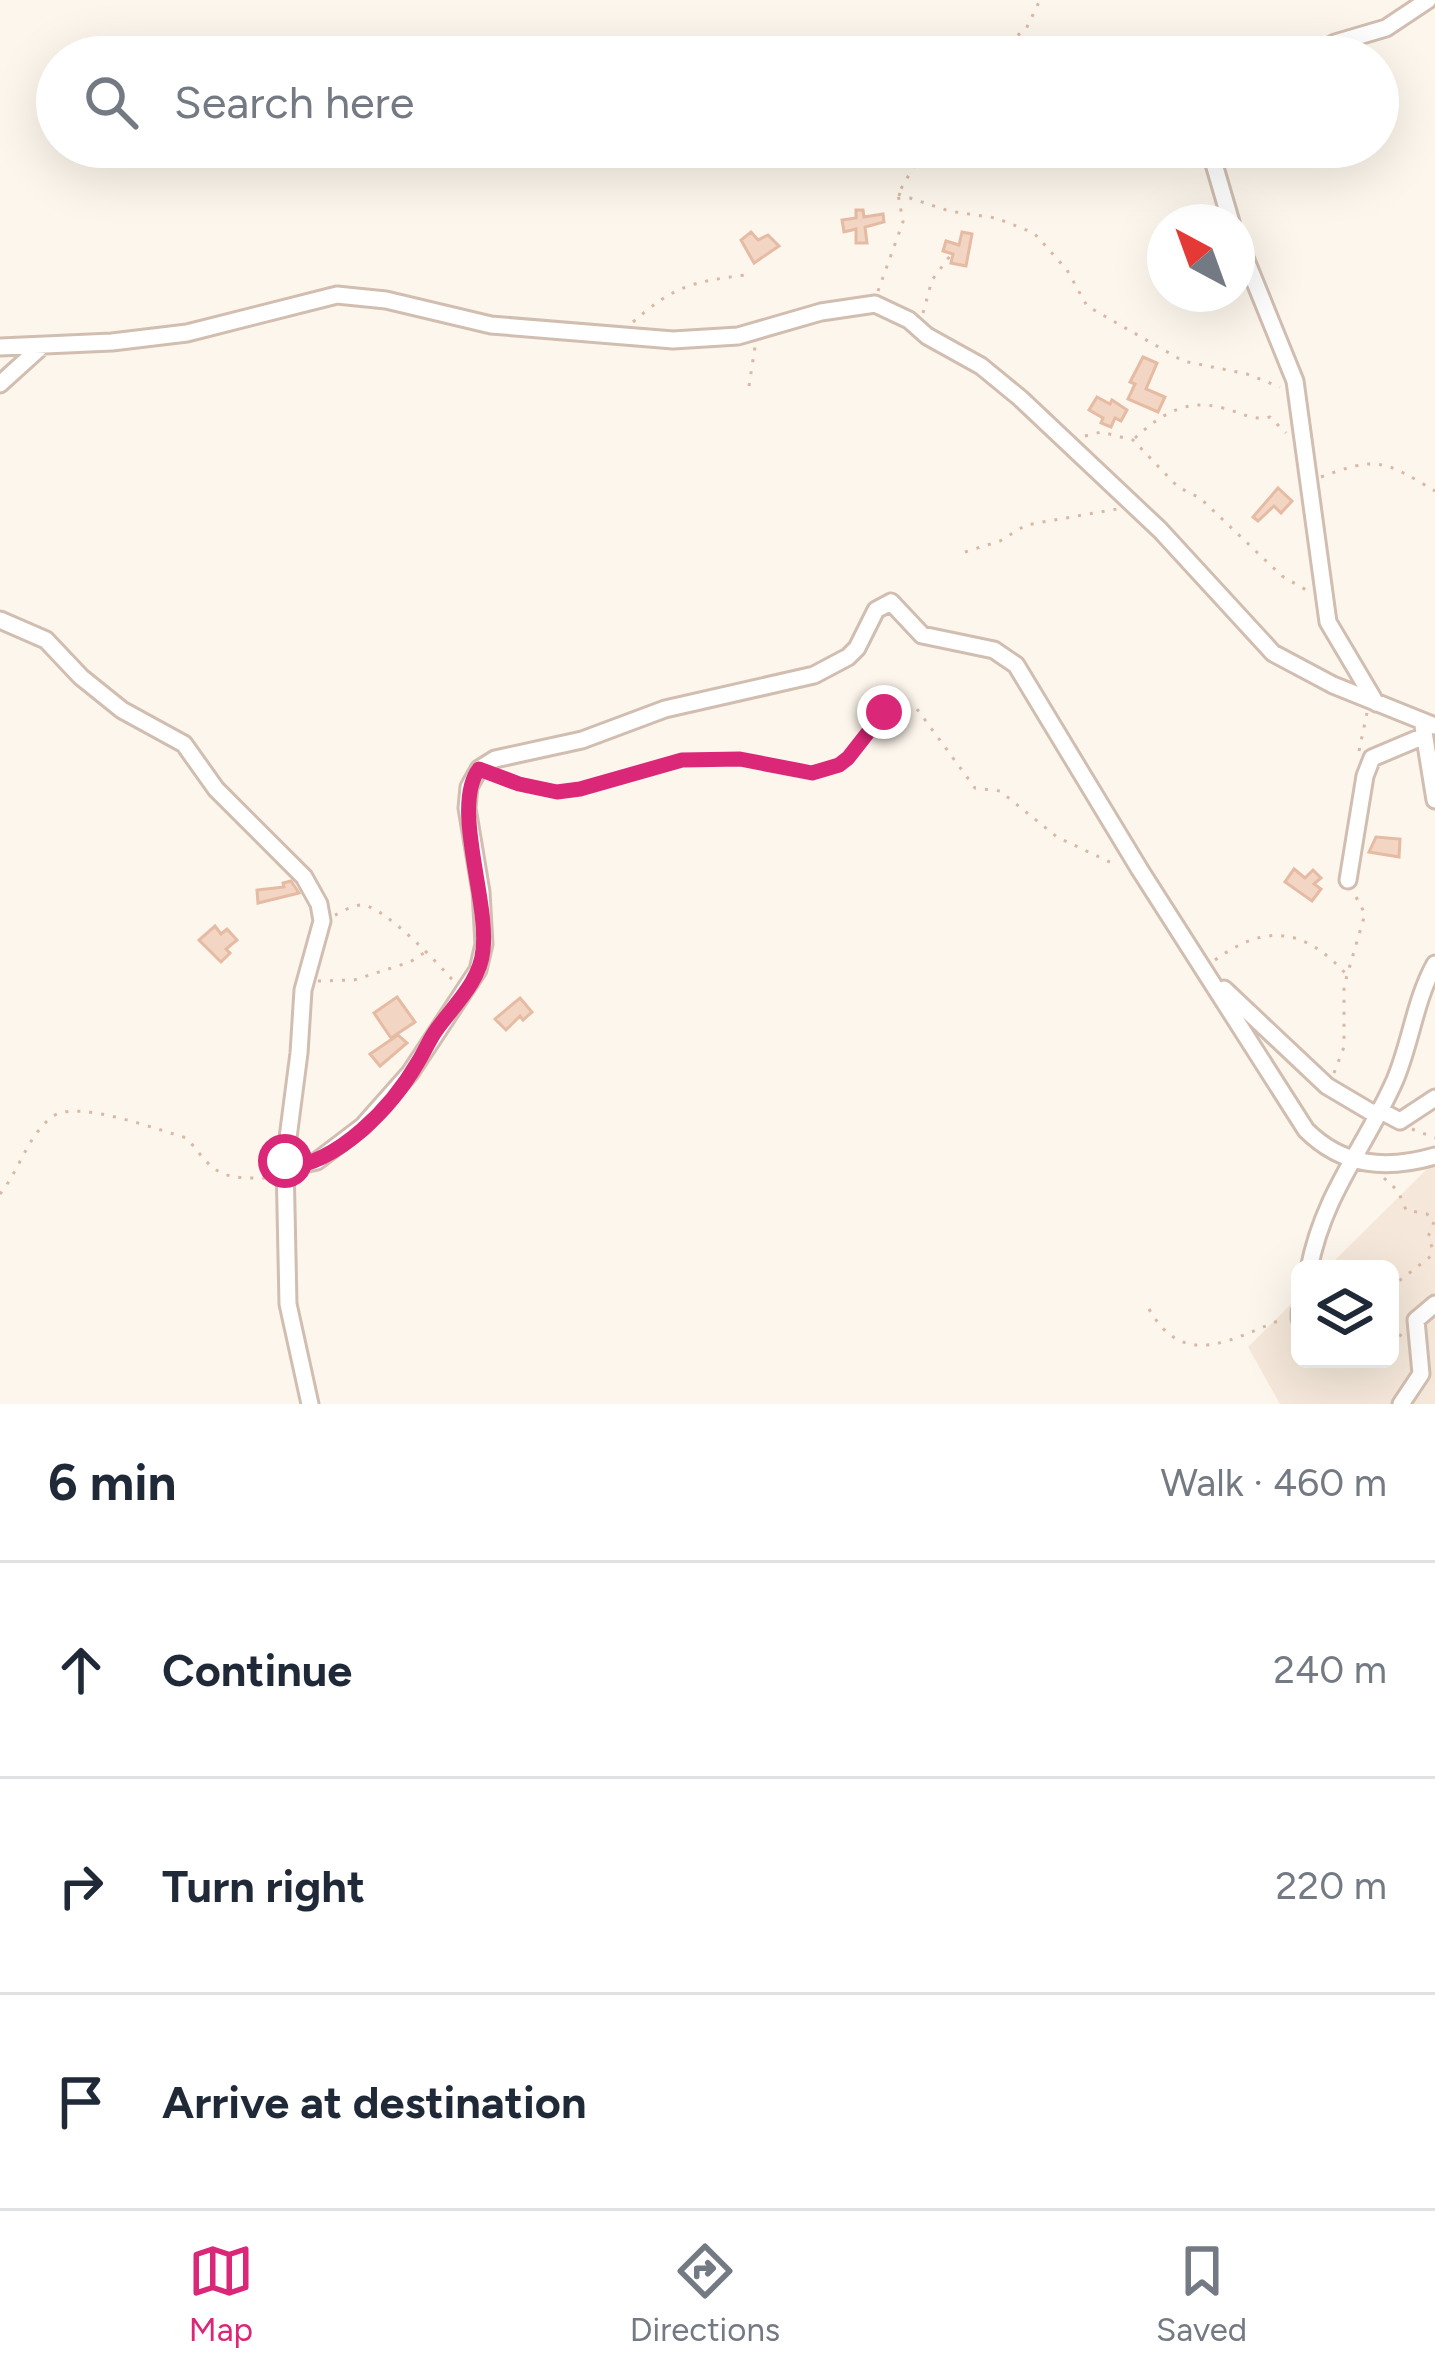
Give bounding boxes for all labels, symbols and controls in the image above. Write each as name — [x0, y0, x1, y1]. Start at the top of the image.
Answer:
search box — [36, 36, 1399, 168]
icon: search — [78, 69, 144, 135]
text: Search here — [174, 75, 414, 129]
north arrow — [1147, 204, 1255, 312]
route end — [857, 685, 911, 739]
route start — [258, 1134, 312, 1188]
map controls — [1291, 1260, 1399, 1368]
button: layers — [1291, 1260, 1399, 1368]
text: 6 min — [48, 1452, 177, 1513]
text: Walk · 460 m — [1160, 1459, 1387, 1506]
icon: ahead — [48, 1637, 114, 1703]
text: Continue — [162, 1643, 352, 1697]
text: 240 m — [1273, 1646, 1387, 1693]
icon: right — [48, 1853, 114, 1919]
text: Turn right — [162, 1859, 365, 1913]
text: 220 m — [1276, 1862, 1387, 1909]
icon: arrive — [48, 2069, 114, 2135]
text: Arrive at destination — [162, 2075, 586, 2129]
tab: Map — [188, 2238, 254, 2349]
tab: Directions — [630, 2238, 780, 2349]
tab: Saved — [1156, 2238, 1247, 2349]

